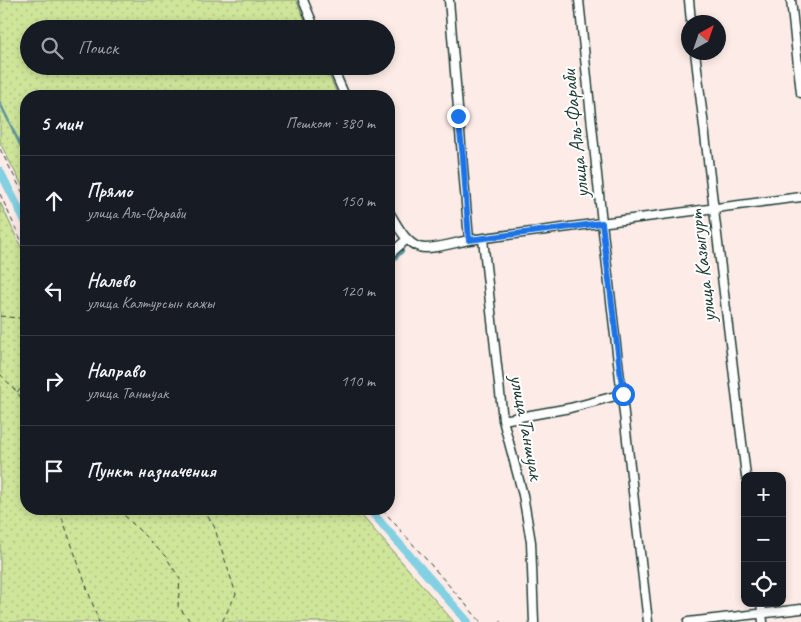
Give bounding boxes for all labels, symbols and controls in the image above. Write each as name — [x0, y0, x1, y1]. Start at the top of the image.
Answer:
north arrow — [681, 15, 726, 60]
search box — [20, 20, 395, 75]
icon: search — [38, 34, 66, 62]
text: Поиск — [78, 36, 118, 60]
street label: улица Аль-Фараби — [555, 66, 595, 201]
route end — [447, 105, 470, 128]
text: 5 мин — [40, 110, 82, 136]
text: Пешком · 380 m — [286, 113, 375, 133]
text: Прямо — [87, 179, 132, 203]
icon: ahead — [40, 187, 68, 215]
text: 150 m — [341, 191, 375, 211]
text: улица Аль-Фараби — [87, 203, 185, 223]
street label: улица Казыгурт — [682, 207, 722, 326]
text: Налево — [87, 269, 135, 293]
icon: left — [40, 277, 68, 305]
text: 120 m — [341, 281, 375, 301]
text: улица Калтурсын кажы — [87, 293, 214, 313]
text: Направо — [87, 359, 145, 383]
icon: right — [40, 367, 68, 395]
street label: улица Таншуак — [504, 370, 550, 484]
text: 110 m — [341, 371, 375, 391]
text: улица Таншуак — [87, 383, 168, 403]
route start — [612, 383, 635, 406]
icon: arrive — [40, 457, 68, 485]
text: Пункт назначения — [87, 459, 216, 483]
map controls — [741, 472, 786, 607]
button: + — [741, 472, 786, 517]
button: − — [741, 517, 786, 562]
button: locate — [741, 562, 786, 607]

